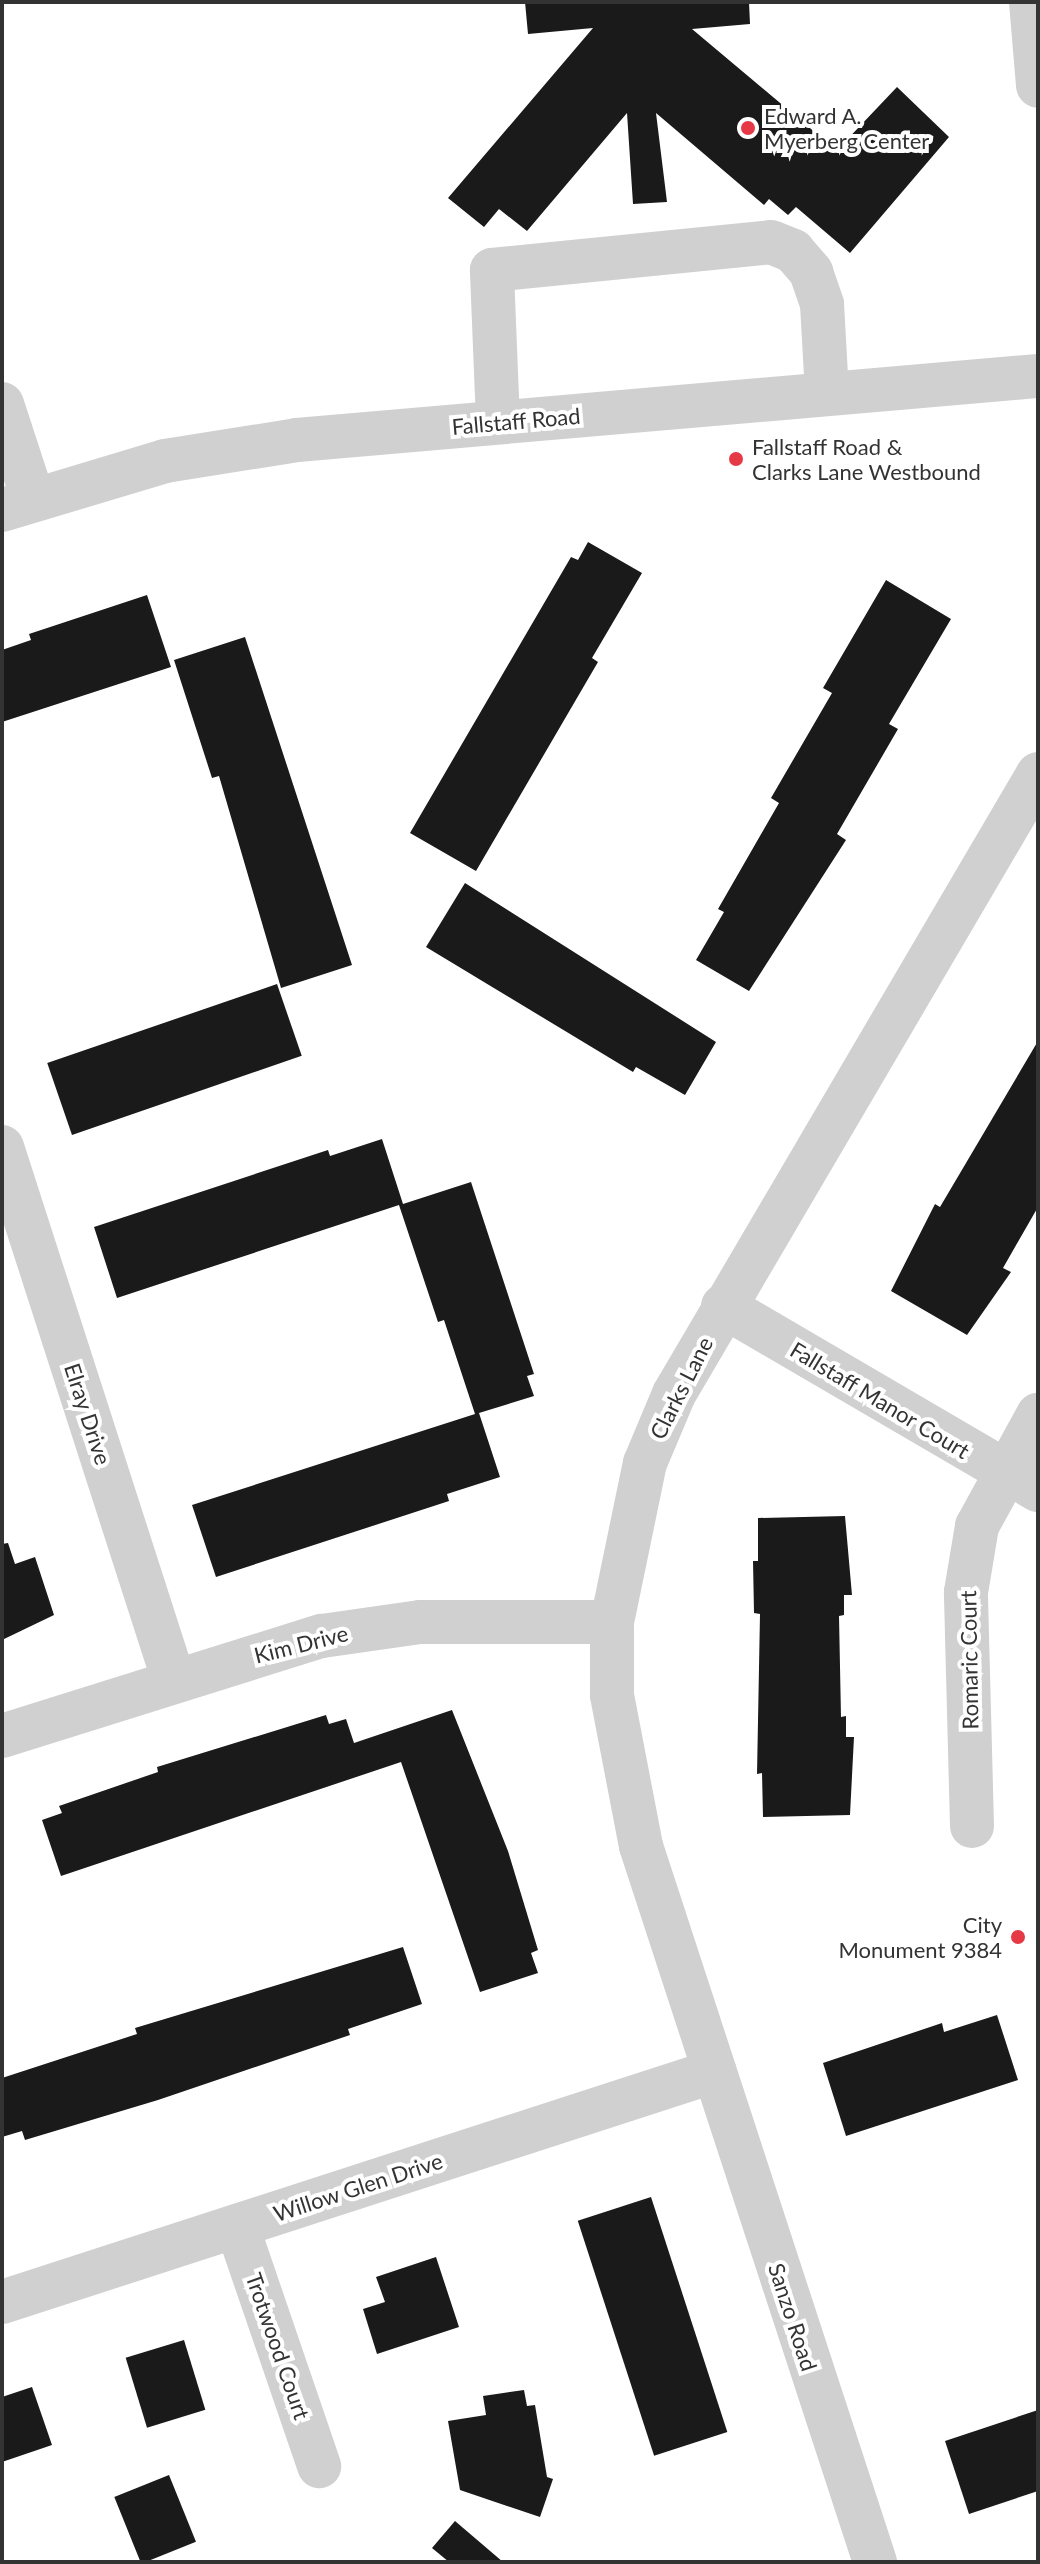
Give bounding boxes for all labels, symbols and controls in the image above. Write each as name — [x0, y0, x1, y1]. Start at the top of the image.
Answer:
place label: Edward A. Myerberg Center — [764, 102, 929, 154]
marker: Edward A. Myerberg Center — [739, 119, 757, 137]
street label: Fallstaff Road — [450, 402, 582, 440]
place label: Fallstaff Road & Clarks Lane Westbound — [752, 433, 981, 484]
marker: Fallstaff Road & Clarks Lane Westbound — [727, 450, 745, 468]
street label: Clarks Lane — [644, 1332, 718, 1444]
street label: Fallstaff Manor Court — [785, 1336, 975, 1464]
street label: Elray Drive — [59, 1360, 117, 1468]
street label: Romaric Court — [955, 1590, 983, 1730]
street label: Kim Drive — [251, 1620, 351, 1668]
place label: City Monument 9384 — [839, 1911, 1002, 1962]
marker: City Monument 9384 — [1009, 1928, 1027, 1946]
street label: Willow Glen Drive — [270, 2147, 446, 2227]
street label: Sanzo Road — [763, 2260, 823, 2374]
street label: Trotwood Court — [241, 2269, 315, 2423]

